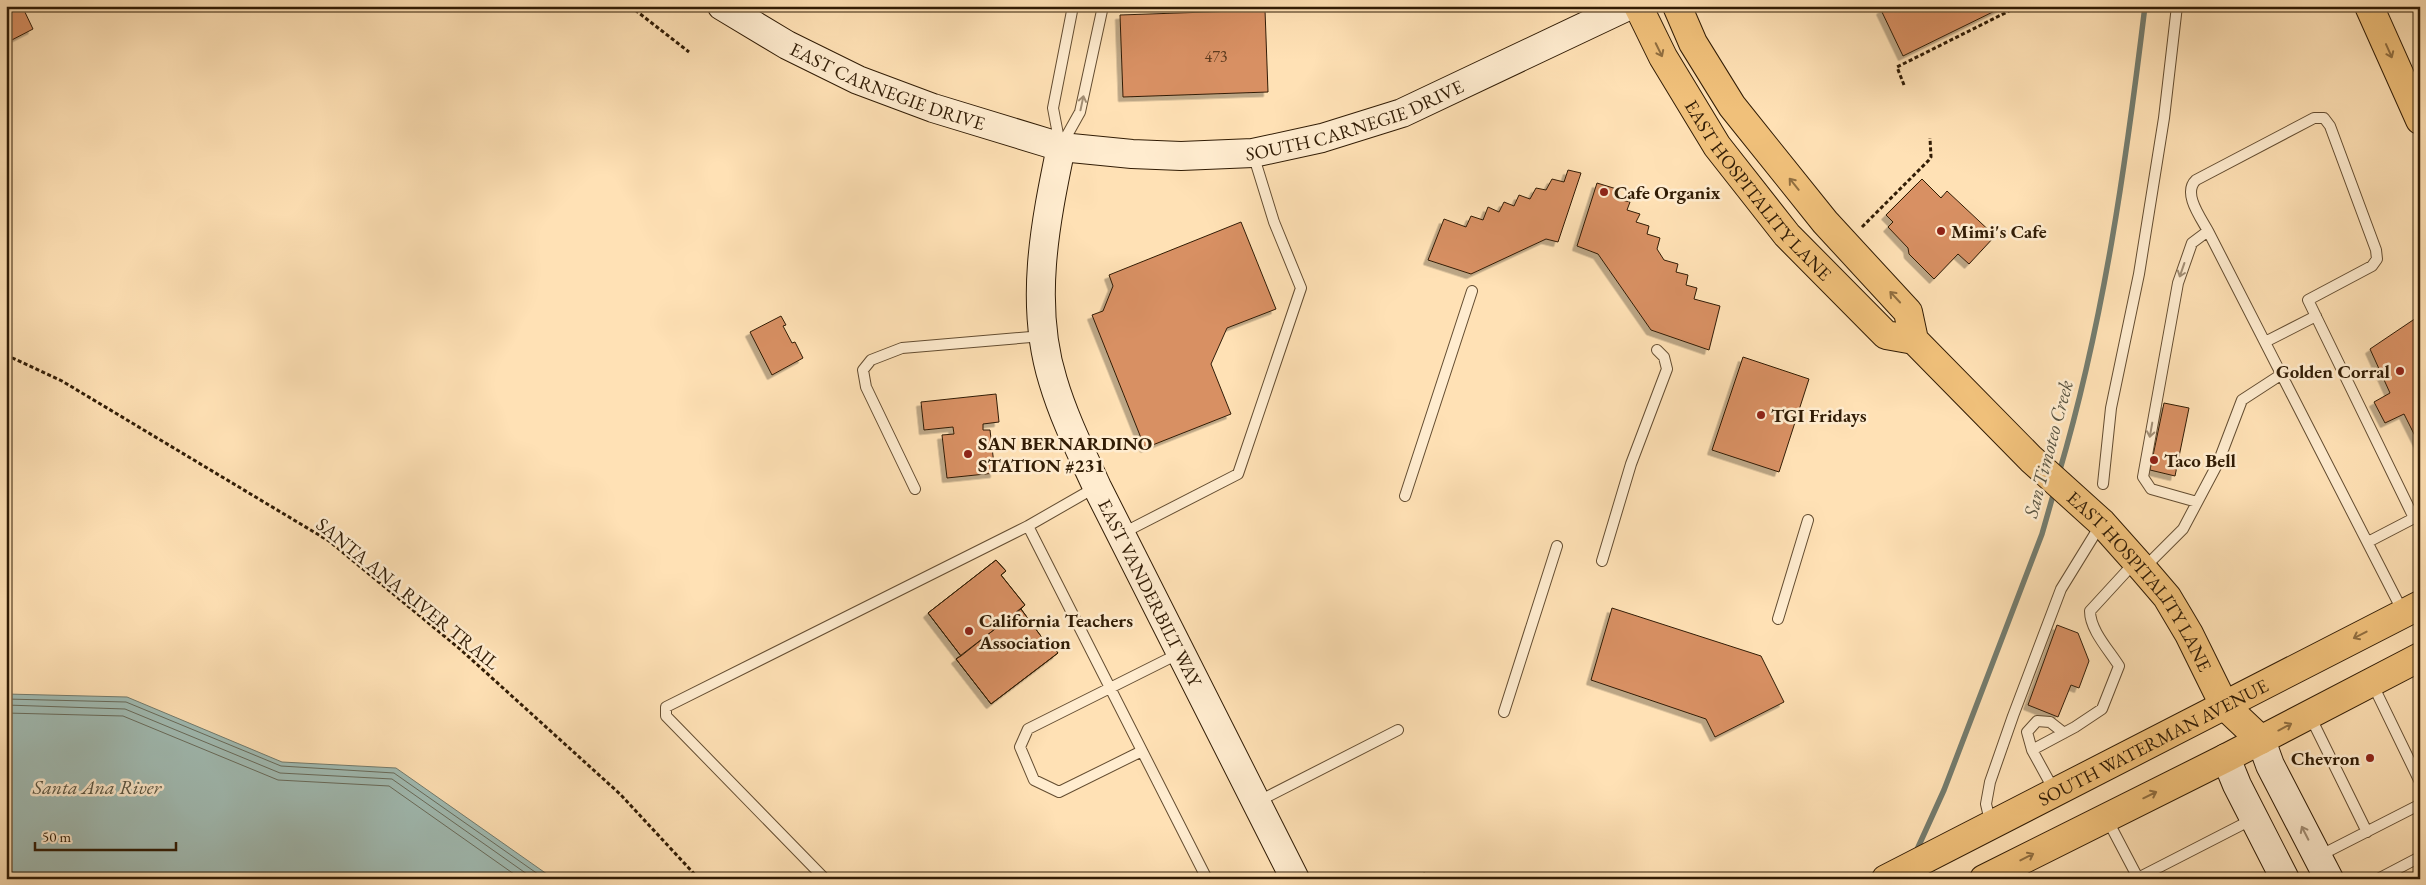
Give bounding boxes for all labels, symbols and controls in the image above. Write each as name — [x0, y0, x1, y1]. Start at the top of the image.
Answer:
street label: EAST CARNEGIE DRIVE — [786, 37, 988, 136]
one-way arrow — [1655, 42, 1665, 57]
one-way arrow — [2385, 43, 2395, 58]
house number: 473 — [1204, 46, 1228, 67]
street label: SOUTH CARNEGIE DRIVE — [1245, 74, 1468, 166]
street label: EAST HOSPITALITY LANE — [1679, 95, 1837, 286]
one-way arrow — [1078, 96, 1087, 112]
one-way arrow — [1788, 178, 1799, 191]
place label: Cafe Organix — [1614, 180, 1721, 205]
marker: Cafe Organix — [1598, 186, 1610, 198]
place label: Mimi's Cafe — [1951, 219, 2047, 244]
marker: Mimi's Cafe — [1935, 225, 1947, 237]
one-way arrow — [2177, 262, 2187, 278]
one-way arrow — [1889, 291, 1901, 304]
place label: Golden Corral — [2276, 359, 2391, 384]
marker: Golden Corral — [2394, 365, 2406, 377]
water label: San Timoteo Creek — [2017, 377, 2079, 522]
place label: TGI Fridays — [1771, 403, 1867, 428]
marker: TGI Fridays — [1755, 409, 1767, 421]
one-way arrow — [2146, 421, 2156, 437]
place label: SAN BERNARDINO STATION #231 — [978, 431, 1152, 478]
marker: SAN BERNARDINO STATION #231 — [962, 448, 974, 460]
place label: Taco Bell — [2164, 448, 2237, 473]
marker: Taco Bell — [2148, 454, 2160, 466]
street label: EAST HOSPITALITY LANE — [2061, 485, 2218, 676]
street label: EAST VANDERBILT WAY — [1092, 495, 1208, 692]
street label: SANTA ANA RIVER TRAIL — [311, 512, 504, 675]
place label: California Teachers Association — [978, 608, 1133, 655]
marker: California Teachers Association — [963, 625, 975, 637]
one-way arrow — [2353, 631, 2368, 640]
street label: SOUTH WATERMAN AVENUE — [2034, 673, 2273, 812]
one-way arrow — [2277, 722, 2292, 731]
place label: Chevron — [2291, 746, 2360, 771]
marker: Chevron — [2364, 752, 2376, 764]
water label: Santa Ana River — [32, 774, 163, 800]
one-way arrow — [2142, 790, 2157, 799]
scale bar — [35, 820, 176, 852]
one-way arrow — [2300, 826, 2310, 841]
text: 50 m — [42, 827, 71, 846]
one-way arrow — [2019, 852, 2034, 861]

